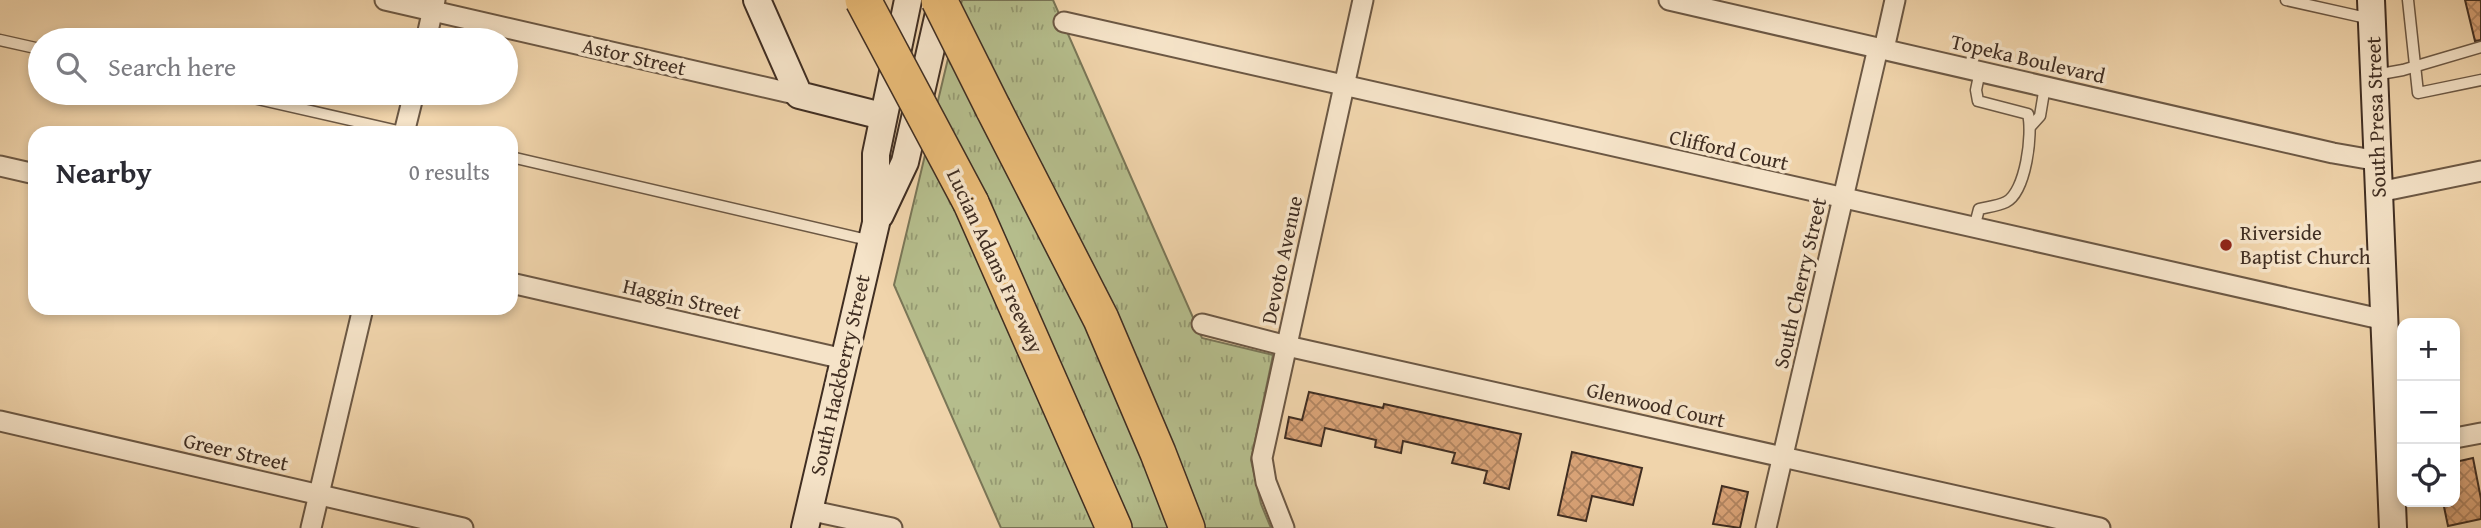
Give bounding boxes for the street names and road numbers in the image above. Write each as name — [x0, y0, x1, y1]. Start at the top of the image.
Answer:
street label: Topeka Boulevard — [1948, 26, 2109, 91]
street label: Astor Street — [579, 30, 690, 84]
street label: South Presa Street — [2357, 35, 2394, 198]
street label: Clifford Court — [1667, 121, 1792, 178]
street label: Lucian Adams Freeway — [939, 163, 1052, 359]
street label: Devoto Avenue — [1253, 193, 1310, 327]
street label: South Cherry Street — [1765, 194, 1834, 372]
street label: Haggin Street — [620, 270, 745, 327]
street label: South Hackberry Street — [801, 271, 878, 479]
street label: Glenwood Court — [1584, 374, 1729, 436]
street label: Greer Street — [181, 424, 292, 479]

